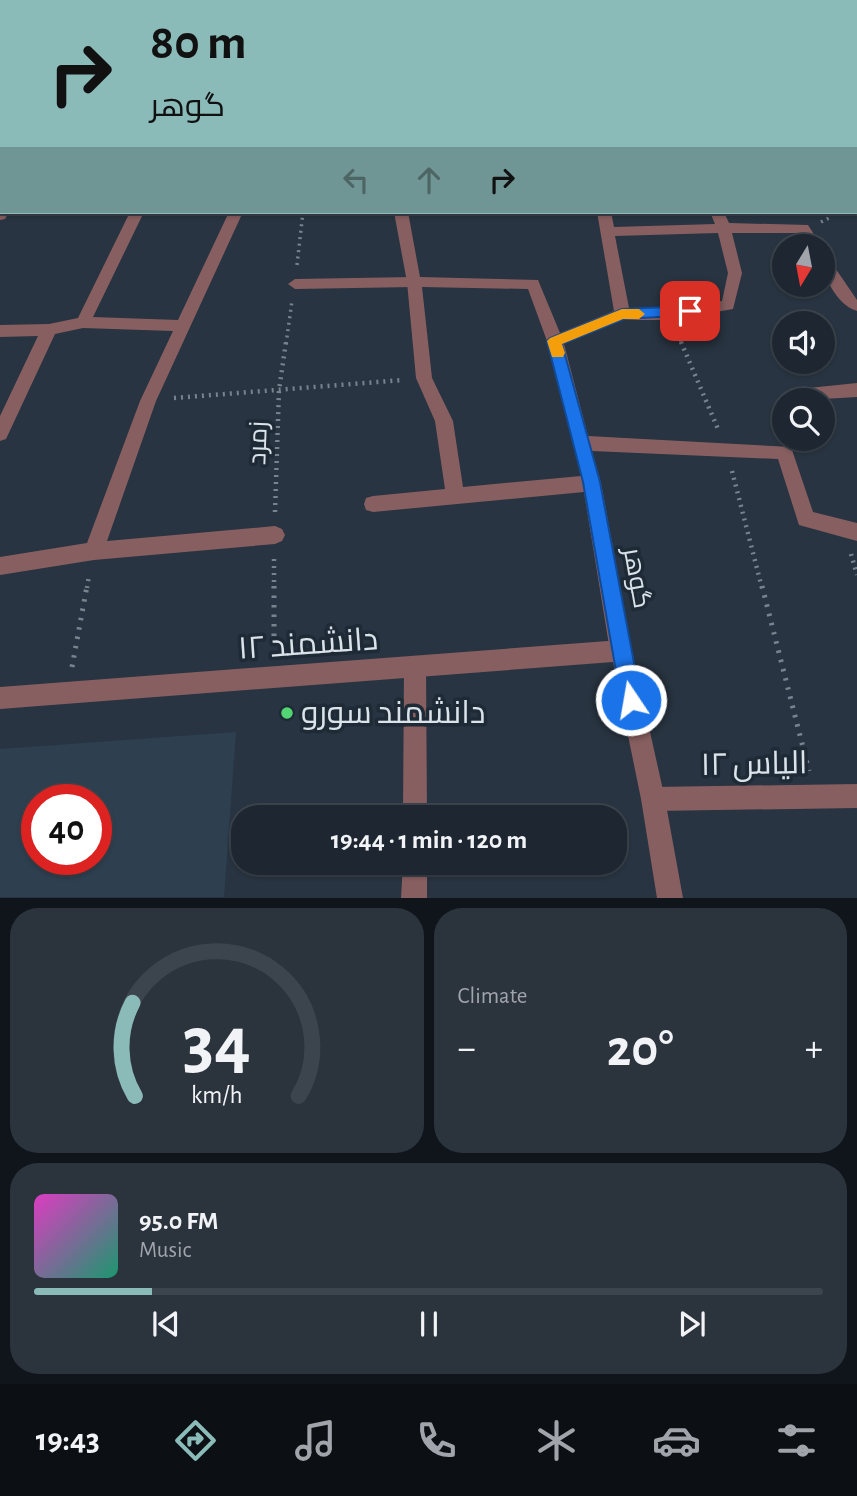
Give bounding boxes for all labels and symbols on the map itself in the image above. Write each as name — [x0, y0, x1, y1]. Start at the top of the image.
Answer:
north arrow — [772, 234, 835, 298]
pin — [660, 281, 720, 341]
street label: زمرد — [244, 421, 273, 465]
street label: گوهر — [618, 544, 655, 611]
street label: دانشمند ۱۲ — [237, 623, 379, 665]
position arrow — [594, 663, 668, 737]
place label: دانشمند سورو — [301, 697, 485, 730]
marker: دانشمند سورو — [279, 705, 295, 721]
street label: الیاس ۱۲ — [700, 747, 808, 783]
speed limit sign: 40 — [21, 784, 112, 875]

